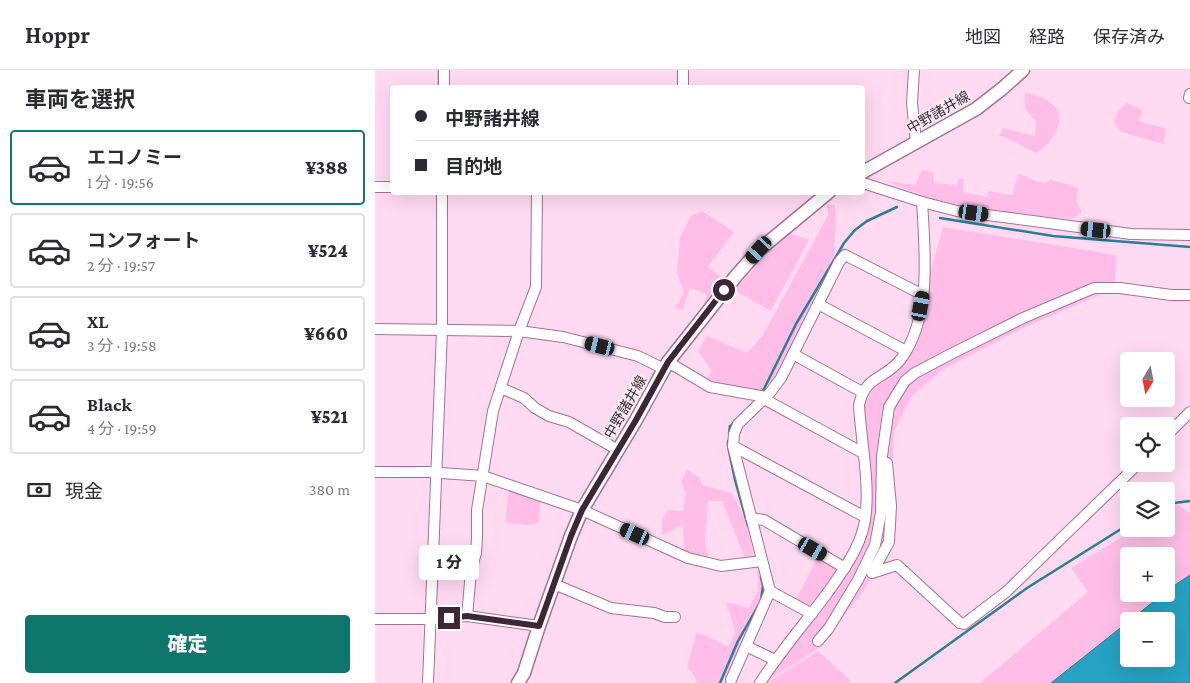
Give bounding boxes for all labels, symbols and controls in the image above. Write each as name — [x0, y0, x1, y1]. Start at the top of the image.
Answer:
text: Hoppr — [25, 21, 90, 48]
text: 地図 — [965, 27, 1001, 47]
text: 経路 — [1029, 27, 1065, 47]
text: 保存済み — [1093, 27, 1165, 47]
text: 車両を選択 — [25, 87, 135, 112]
street label: 中野諸井線 — [904, 88, 972, 136]
text: 中野諸井線 — [445, 108, 540, 129]
icon: car — [27, 145, 72, 190]
text: エコノミー — [87, 147, 182, 168]
text: 目的地 — [445, 156, 502, 177]
text: ¥388 — [305, 157, 348, 178]
text: 1 分 · 19:56 — [87, 174, 154, 191]
car — [958, 203, 989, 223]
car — [1080, 221, 1111, 239]
icon: car — [27, 228, 72, 273]
text: コンフォート — [87, 230, 200, 251]
car — [743, 234, 774, 266]
text: ¥524 — [308, 240, 348, 261]
text: 2 分 · 19:57 — [87, 257, 155, 274]
route start — [713, 279, 735, 301]
car — [910, 290, 931, 322]
icon: car — [27, 311, 72, 356]
text: XL — [87, 311, 109, 332]
text: ¥660 — [304, 323, 348, 344]
car — [583, 335, 616, 357]
text: 3 分 · 19:58 — [87, 337, 157, 354]
north arrow — [1120, 352, 1175, 408]
map controls — [1120, 352, 1175, 667]
street label: 中野諸井線 — [601, 373, 649, 441]
icon: car — [27, 394, 72, 439]
text: Black — [87, 394, 132, 415]
text: ¥521 — [311, 406, 348, 427]
button: locate — [1120, 417, 1175, 472]
text: 4 分 · 19:59 — [87, 420, 157, 437]
icon: cash — [25, 476, 53, 504]
text: 現金 — [65, 481, 103, 502]
text: 380 m — [309, 481, 350, 498]
button: layers — [1120, 482, 1175, 537]
car — [618, 521, 651, 547]
car — [796, 535, 829, 563]
callout: 1 分 — [419, 546, 479, 580]
button: + — [1120, 547, 1175, 602]
text: 1 分 — [436, 554, 462, 571]
route end — [438, 607, 460, 629]
button: − — [1120, 612, 1175, 667]
button: 確定 — [25, 615, 350, 673]

